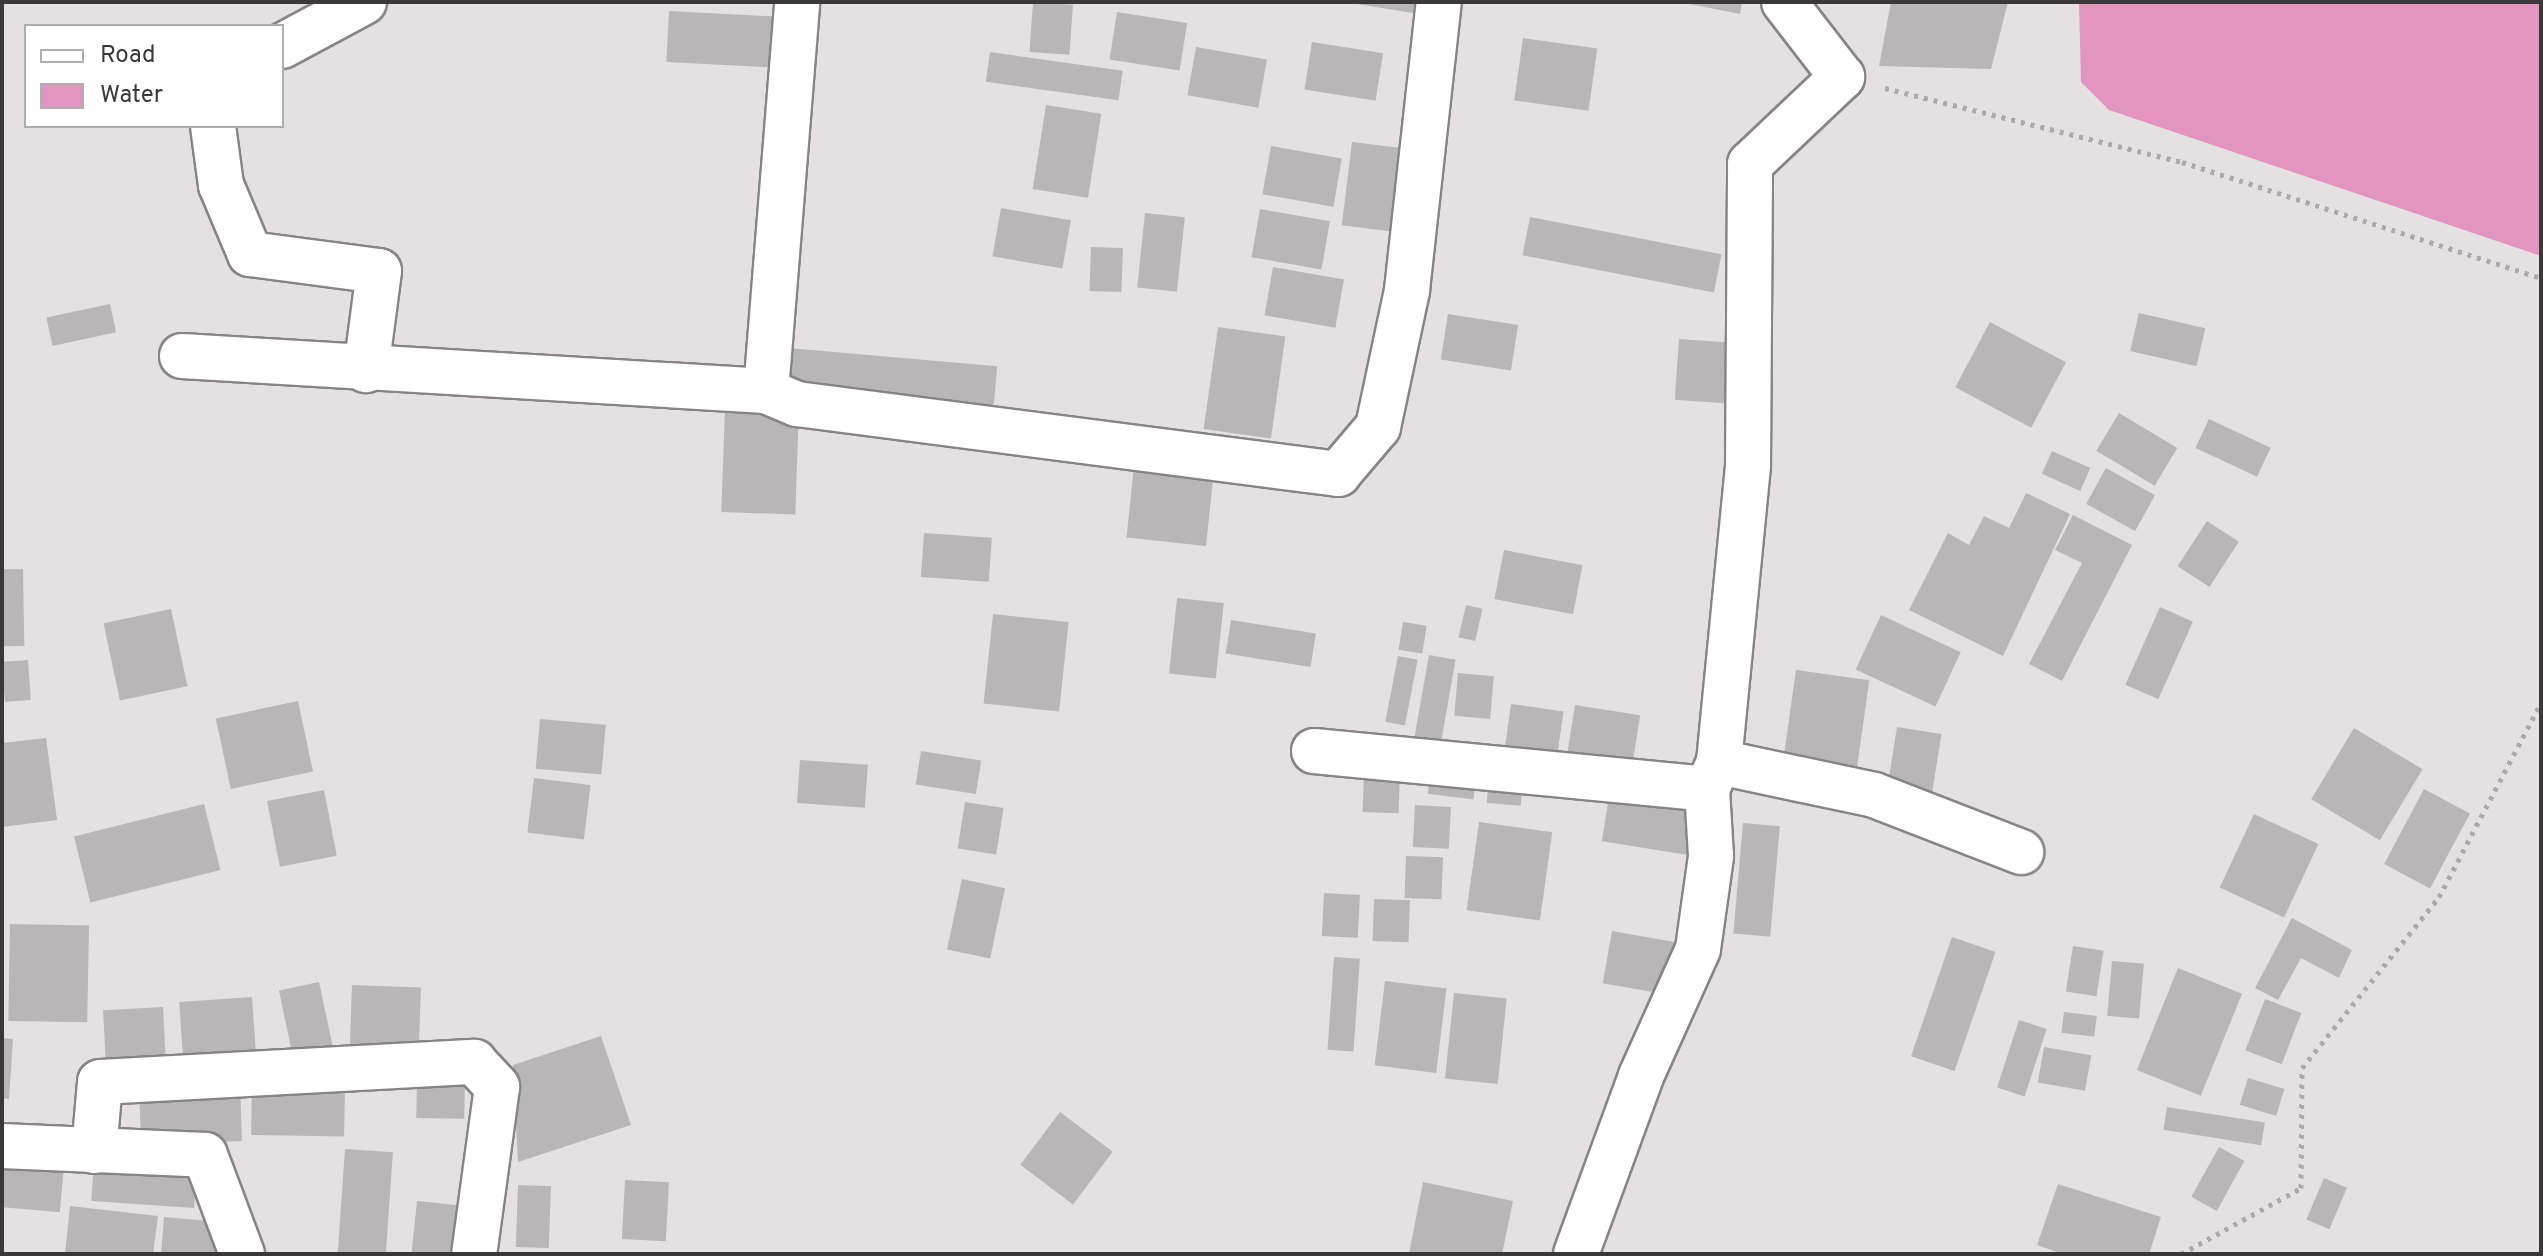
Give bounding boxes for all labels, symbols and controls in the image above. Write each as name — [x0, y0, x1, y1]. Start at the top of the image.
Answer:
legend — [24, 24, 284, 128]
text: Road — [100, 41, 156, 71]
text: Water — [100, 81, 163, 111]

